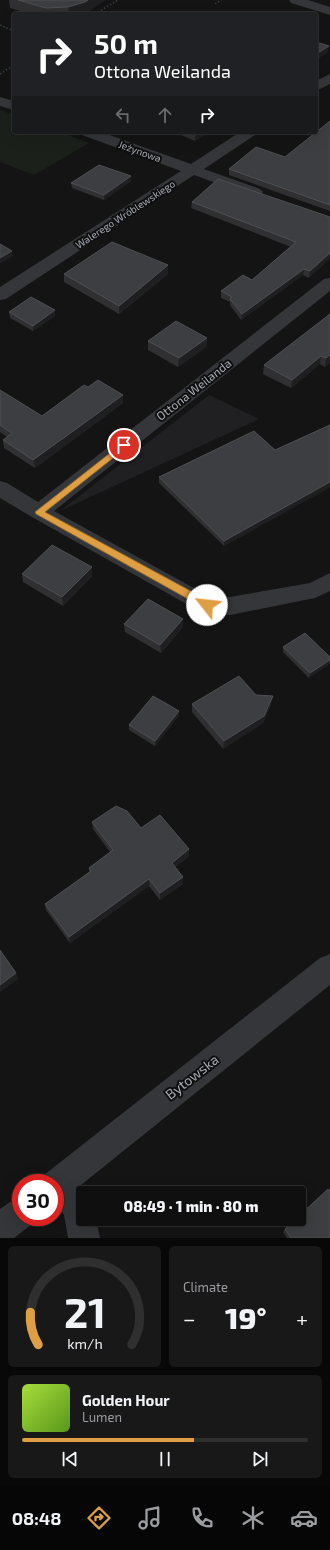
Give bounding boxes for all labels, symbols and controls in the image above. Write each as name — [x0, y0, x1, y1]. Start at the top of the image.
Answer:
text: 50 m — [94, 26, 158, 60]
icon: right — [28, 28, 80, 80]
text: Ottona Weilanda — [94, 60, 231, 82]
icon: left — [112, 104, 134, 126]
icon: ahead — [154, 104, 176, 126]
icon: right — [196, 104, 218, 126]
street label: Jeżynowa — [117, 138, 163, 164]
street label: Walerego Wróblewskiego — [73, 177, 177, 251]
street label: Ottona Weilanda — [153, 356, 234, 423]
pin — [107, 428, 141, 462]
icon: arrive — [113, 434, 135, 456]
position arrow — [186, 584, 228, 626]
street label: Bytowska — [162, 1051, 222, 1103]
speed limit sign: 30 — [12, 1174, 64, 1226]
text: 08:49 · 1 min · 80 m — [124, 1197, 258, 1215]
text: Climate — [183, 1279, 228, 1295]
text: 21 — [63, 1285, 106, 1335]
text: 19° — [225, 1299, 267, 1335]
text: − — [183, 1305, 196, 1331]
text: + — [296, 1305, 308, 1331]
text: km/h — [67, 1334, 102, 1351]
text: Golden Hour — [82, 1391, 170, 1409]
text: Lumen — [82, 1409, 122, 1425]
icon: previous — [59, 1448, 81, 1470]
icon: pause — [154, 1448, 176, 1470]
icon: next — [249, 1448, 271, 1470]
icon: directions — [85, 1504, 113, 1532]
icon: music — [136, 1504, 164, 1532]
icon: phone — [188, 1504, 216, 1532]
icon: climate — [239, 1504, 267, 1532]
icon: car — [290, 1504, 318, 1532]
text: 08:48 — [12, 1507, 62, 1529]

